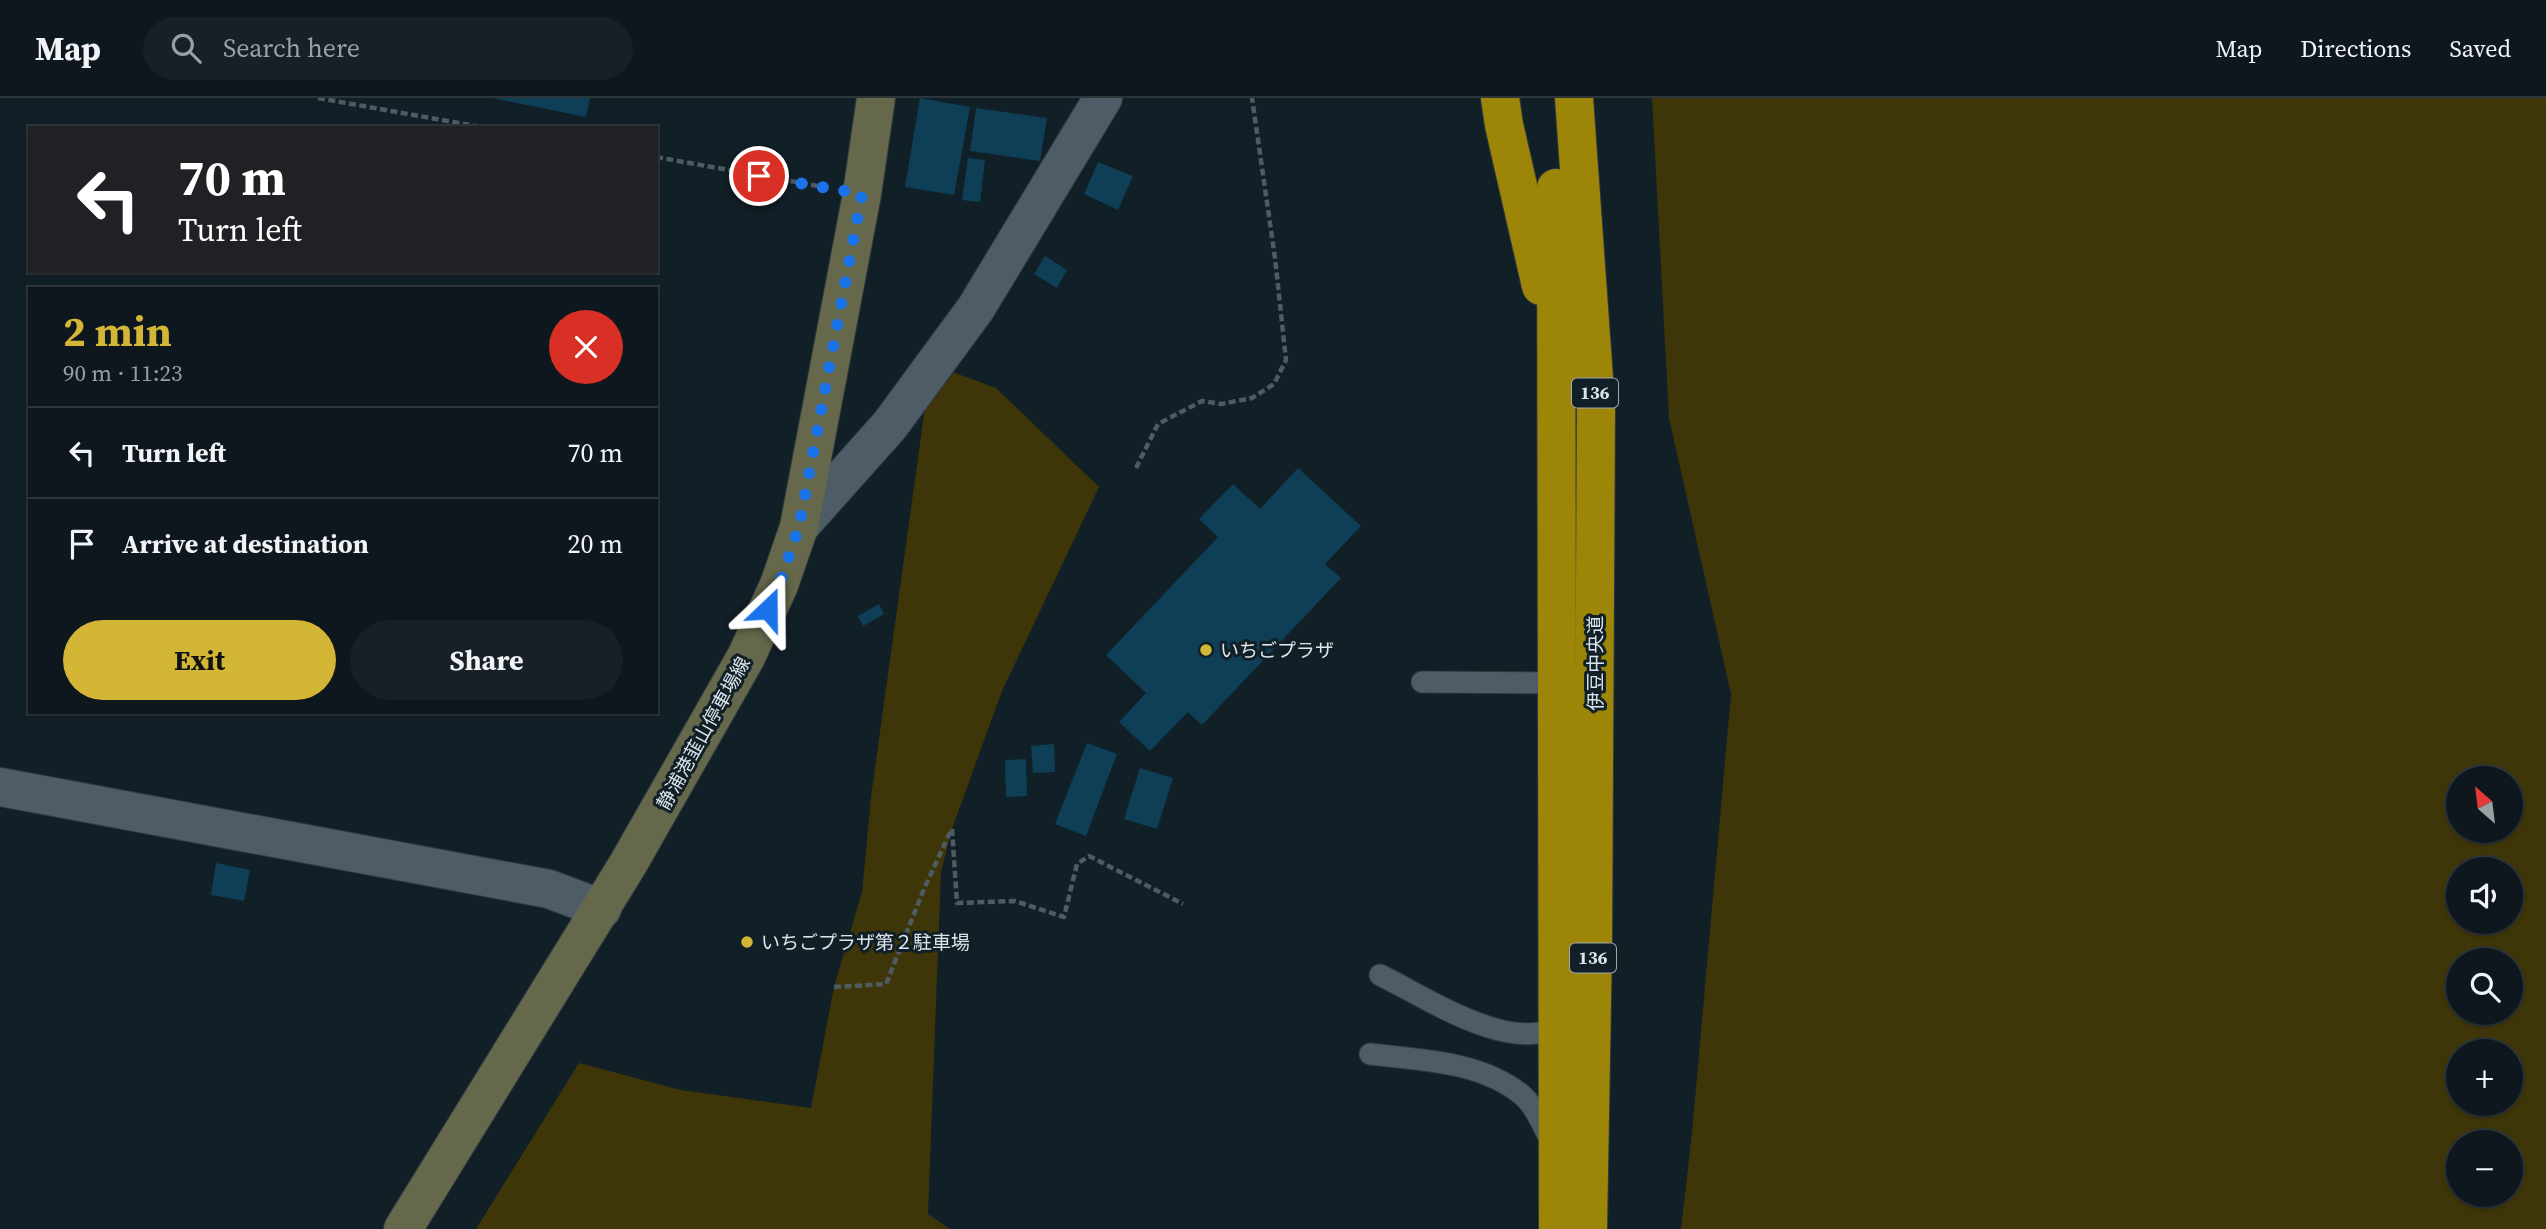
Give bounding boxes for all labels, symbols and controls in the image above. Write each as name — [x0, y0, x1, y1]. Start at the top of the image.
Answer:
search box — [143, 17, 633, 80]
text: Map — [35, 26, 101, 71]
icon: search — [167, 29, 205, 67]
text: Search here — [223, 30, 360, 66]
text: Map — [2215, 32, 2262, 65]
text: Directions — [2300, 32, 2411, 65]
text: Saved — [2449, 32, 2511, 65]
text: 70 m — [178, 144, 286, 211]
pin — [729, 146, 789, 206]
icon: left — [63, 154, 154, 245]
icon: arrive — [740, 157, 778, 195]
text: Turn left — [178, 208, 302, 252]
text: 2 min — [63, 302, 172, 360]
button: close — [549, 310, 623, 384]
text: 90 m · 11:23 — [63, 357, 183, 389]
road number: 136 — [1572, 379, 1618, 408]
icon: left — [63, 434, 101, 472]
text: Turn left — [122, 435, 226, 471]
text: 70 m — [568, 435, 623, 471]
icon: arrive — [63, 525, 101, 563]
text: Arrive at destination — [122, 526, 369, 562]
text: 20 m — [568, 526, 623, 562]
position arrow — [731, 572, 805, 646]
street label: 伊豆中央道 — [1582, 615, 1608, 711]
button: Exit — [63, 620, 336, 700]
button: Share — [350, 620, 623, 700]
place label: いちごプラザ — [1220, 637, 1334, 663]
marker: いちごプラザ — [1198, 642, 1214, 658]
street label: 静浦港韮山停車場線 — [650, 652, 756, 814]
north arrow — [2446, 766, 2524, 844]
map controls — [2446, 766, 2523, 1207]
button: sound — [2446, 857, 2523, 934]
place label: いちごプラザ第２駐車場 — [761, 929, 970, 955]
marker: いちごプラザ第２駐車場 — [739, 934, 755, 950]
road number: 136 — [1570, 944, 1616, 972]
button: search — [2446, 948, 2523, 1025]
button: + — [2446, 1039, 2523, 1116]
button: − — [2446, 1130, 2523, 1207]

